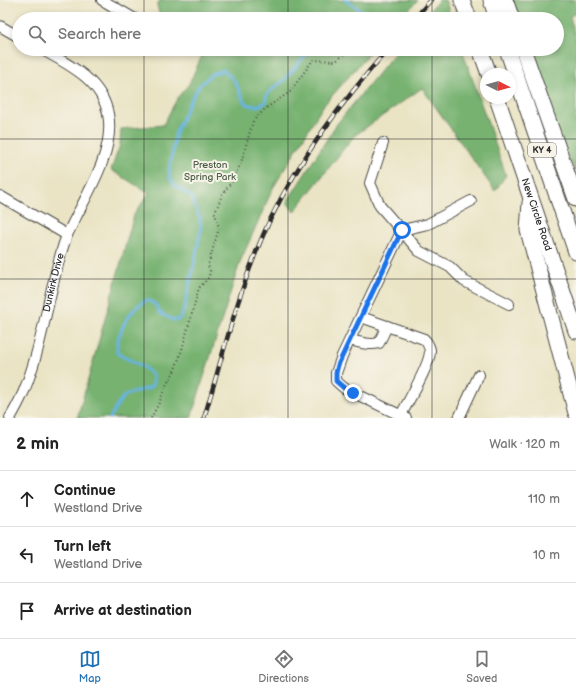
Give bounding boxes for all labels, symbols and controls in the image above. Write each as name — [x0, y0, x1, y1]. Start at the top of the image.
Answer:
search box — [12, 12, 564, 56]
icon: search — [26, 23, 48, 45]
text: Search here — [58, 25, 141, 44]
north arrow — [480, 68, 516, 104]
road number: KY 4 — [528, 143, 556, 157]
park label: Preston Spring Park — [184, 159, 236, 183]
street label: New Circle Road — [519, 177, 554, 253]
route start — [393, 221, 411, 239]
street label: Dunkirk Drive — [41, 252, 67, 313]
route end — [344, 384, 362, 402]
text: 2 min — [16, 434, 59, 454]
text: Walk · 120 m — [489, 436, 560, 452]
text: Continue — [54, 481, 116, 500]
icon: ahead — [16, 488, 38, 510]
text: 110 m — [528, 491, 560, 507]
text: Westland Drive — [54, 500, 142, 516]
text: Turn left — [54, 537, 111, 556]
icon: left — [16, 544, 38, 566]
text: 10 m — [533, 547, 560, 563]
text: Westland Drive — [54, 556, 142, 572]
icon: arrive — [16, 600, 38, 622]
text: Arrive at destination — [54, 601, 192, 620]
tab: Map — [79, 648, 101, 685]
tab: Directions — [258, 648, 309, 685]
tab: Saved — [466, 648, 497, 685]

